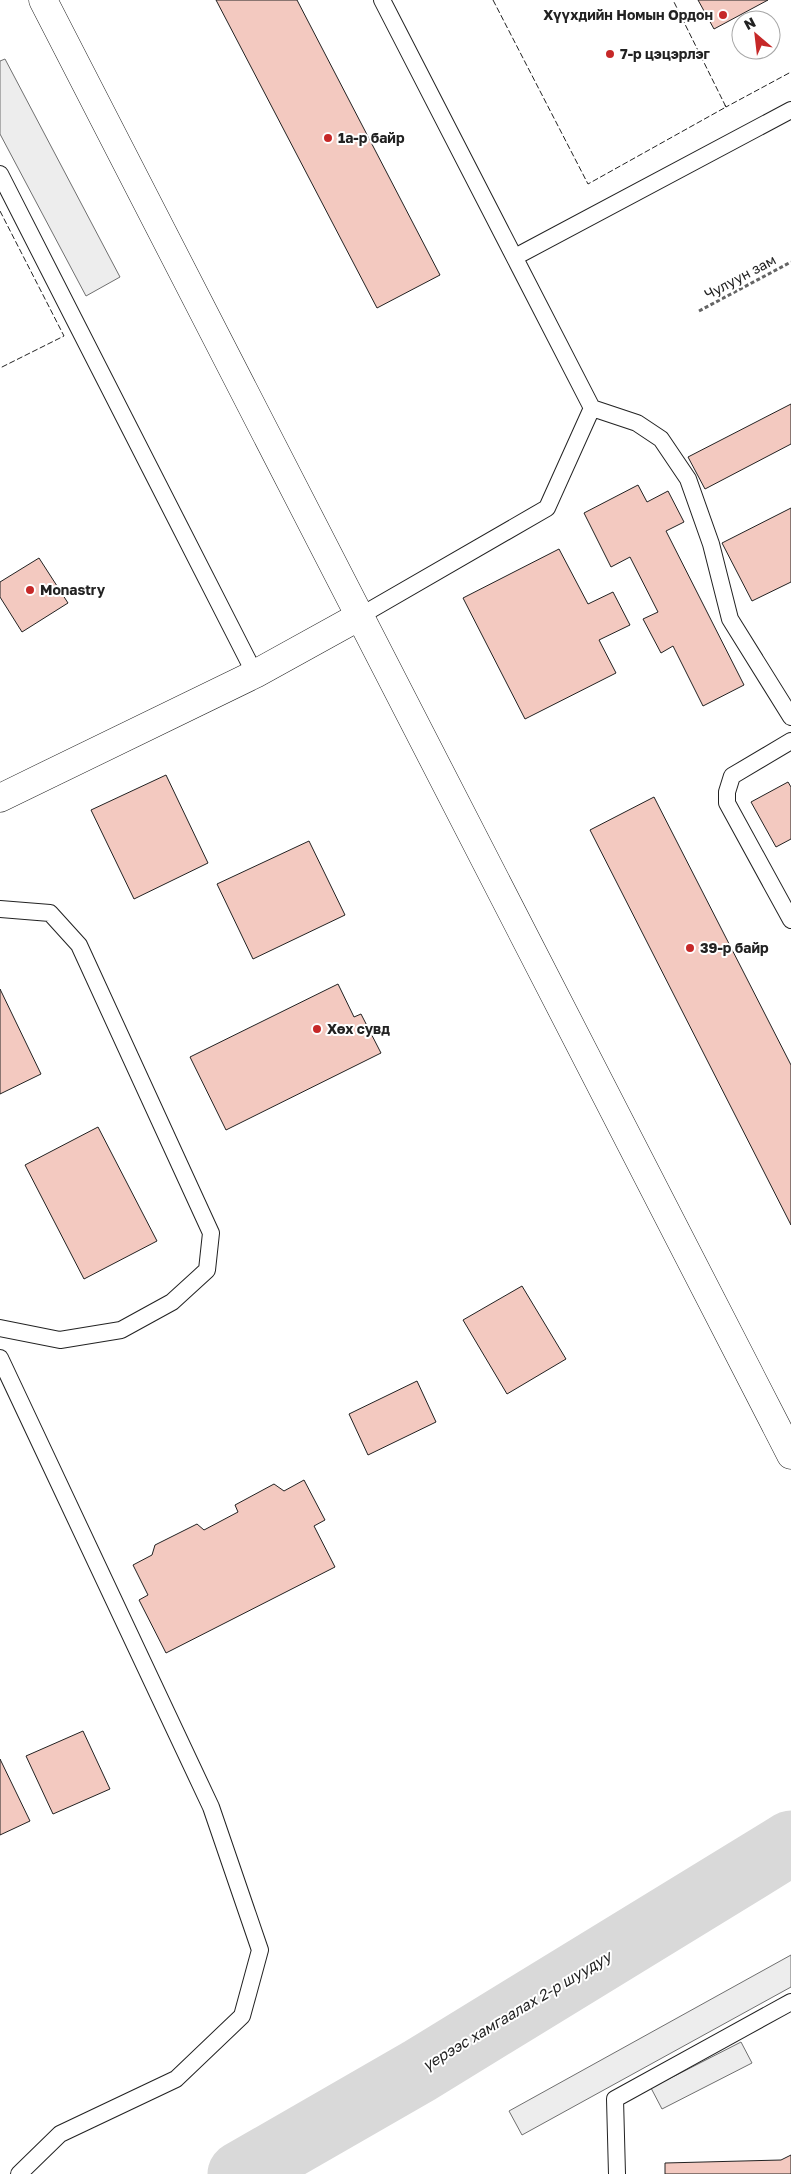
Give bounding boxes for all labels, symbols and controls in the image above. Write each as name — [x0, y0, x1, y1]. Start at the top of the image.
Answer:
place label: Хүүхдийн Номын Ордон — [543, 6, 713, 23]
marker: Хүүхдийн Номын Ордон — [717, 9, 729, 21]
north arrow — [731, 10, 781, 60]
text: N — [741, 13, 758, 33]
place label: 7-р цэцэрлэг — [620, 45, 711, 62]
marker: 7-р цэцэрлэг — [604, 48, 616, 60]
place label: 1а-р байр — [338, 129, 405, 146]
marker: 1а-р байр — [322, 132, 334, 144]
street label: Чулуун зам — [701, 251, 778, 303]
place label: Monastry — [40, 581, 106, 598]
marker: Monastry — [24, 584, 36, 596]
place label: 39-р байр — [700, 939, 769, 956]
marker: 39-р байр — [684, 942, 696, 954]
place label: Хөх сувд — [327, 1020, 390, 1037]
marker: Хөх сувд — [311, 1023, 323, 1035]
water label: үерээс хамгаалах 2-р шуудуу — [419, 1945, 617, 2075]

